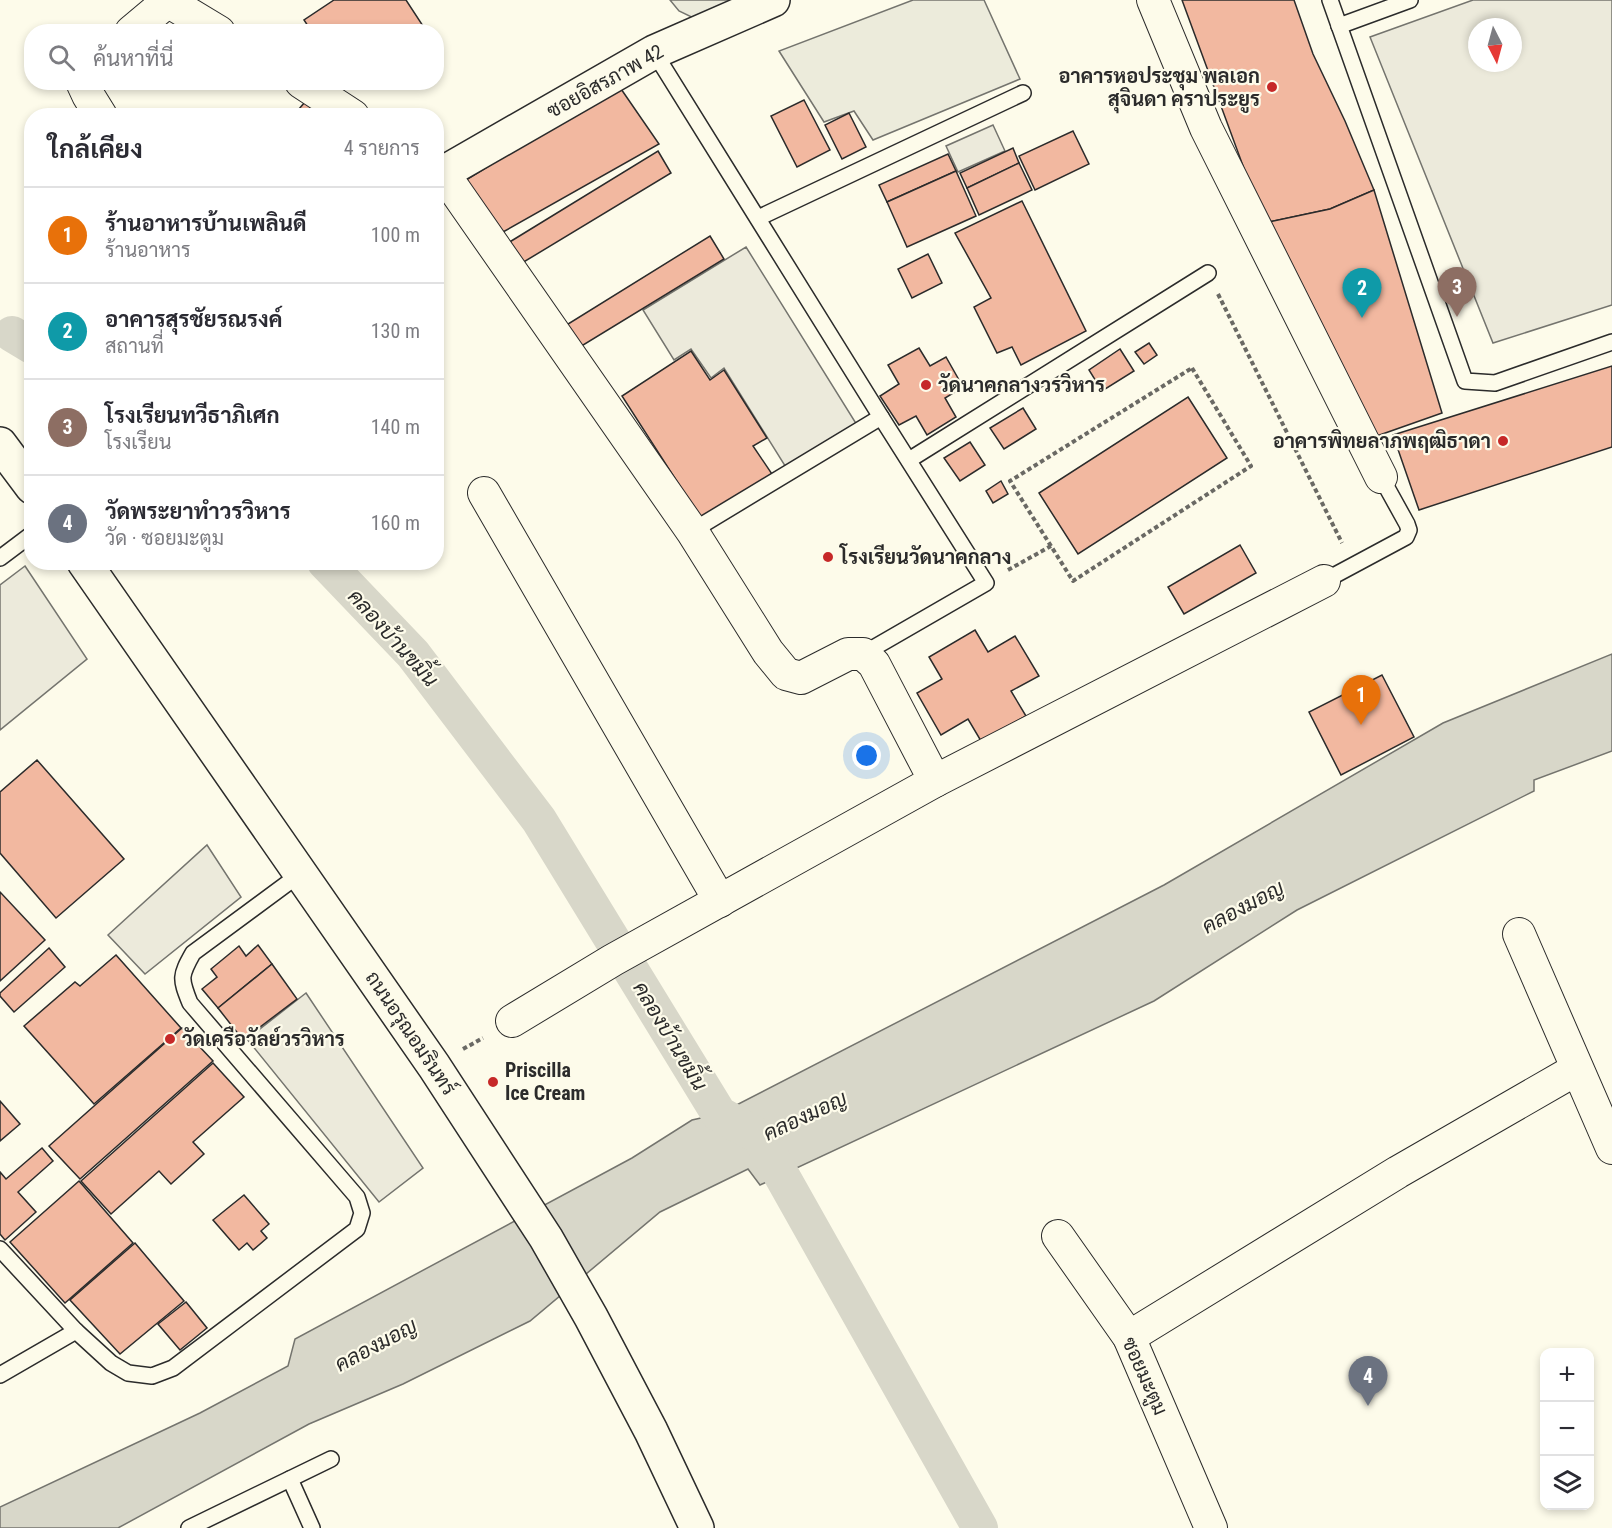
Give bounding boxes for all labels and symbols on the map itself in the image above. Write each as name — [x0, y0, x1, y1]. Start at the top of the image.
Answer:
north arrow — [1468, 18, 1522, 72]
street label: ซอยอิสรภาพ 42 — [543, 39, 667, 123]
place label: อาคารหอประชุม พลเอก สุจินดา คราประยูร — [1058, 64, 1260, 114]
marker: อาคารหอประชุม พลเอก สุจินดา คราประยูร — [1265, 80, 1279, 94]
pin: 2 — [1342, 268, 1382, 318]
pin: 3 — [1438, 268, 1476, 317]
place label: วัดนาคกลางวรวิหาร — [938, 372, 1105, 397]
marker: วัดนาคกลางวรวิหาร — [919, 378, 933, 392]
place label: อาคารพิทยลาภพฤฒิธาดา — [1273, 429, 1491, 453]
marker: อาคารพิทยลาภพฤฒิธาดา — [1496, 434, 1510, 448]
place label: โรงเรียนวัดนาคกลาง — [839, 543, 1011, 569]
marker: โรงเรียนวัดนาคกลาง — [821, 550, 835, 564]
water label: คลองบ้านขมิ้น — [343, 580, 449, 692]
pin: 1 — [1342, 676, 1380, 725]
your location — [852, 741, 881, 770]
water label: คลองมอญ — [1198, 875, 1289, 939]
street label: ถนนอรุณอมรินทร์ — [359, 965, 463, 1101]
water label: คลองบ้านขมิ้น — [628, 974, 718, 1095]
place label: วัดเครือวัลย์วรวิหาร — [182, 1026, 345, 1051]
marker: วัดเครือวัลย์วรวิหาร — [163, 1032, 177, 1046]
place label: Priscilla Ice Cream — [505, 1058, 585, 1105]
marker: Priscilla Ice Cream — [486, 1075, 500, 1089]
water label: คลองมอญ — [759, 1086, 851, 1146]
water label: คลองมอญ — [331, 1313, 422, 1377]
street label: ซอยมะตูม — [1114, 1333, 1173, 1420]
pin: 4 — [1348, 1356, 1388, 1406]

